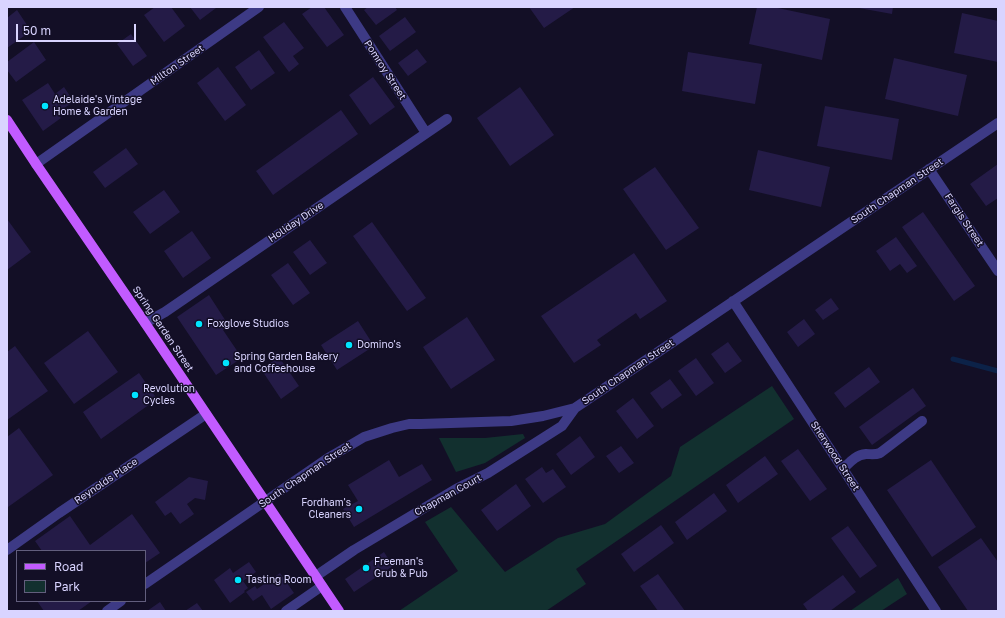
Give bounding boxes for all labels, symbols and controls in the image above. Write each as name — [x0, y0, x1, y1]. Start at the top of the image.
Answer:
scale bar — [18, 16, 138, 42]
text: 50 m — [23, 23, 51, 38]
street label: Pomroy Street — [361, 38, 409, 102]
street label: Milton Street — [148, 42, 206, 88]
place label: Adelaide's Vintage Home & Garden — [53, 94, 142, 118]
marker: Adelaide's Vintage Home & Garden — [40, 101, 50, 111]
street label: South Chapman Street — [849, 156, 945, 226]
street label: Fargis Street — [942, 191, 986, 249]
street label: Holiday Drive — [266, 199, 326, 245]
street label: Spring Garden Street — [130, 284, 196, 374]
place label: Foxglove Studios — [207, 318, 289, 330]
marker: Foxglove Studios — [194, 319, 204, 329]
street label: South Chapman Street — [580, 337, 676, 407]
place label: Domino's — [357, 339, 401, 351]
marker: Domino's — [344, 340, 354, 350]
place label: Spring Garden Bakery and Coffeehouse — [234, 351, 338, 374]
marker: Spring Garden Bakery and Coffeehouse — [221, 358, 231, 368]
place label: Revolution Cycles — [143, 383, 195, 406]
marker: Revolution Cycles — [130, 390, 140, 400]
street label: Sherwood Street — [808, 419, 862, 493]
street label: South Chapman Street — [257, 440, 353, 510]
street label: Reynolds Place — [72, 455, 140, 507]
street label: Chapman Court — [412, 472, 484, 518]
place label: Fordham's Cleaners — [301, 497, 351, 520]
marker: Fordham's Cleaners — [354, 504, 364, 514]
legend — [16, 550, 146, 602]
place label: Freeman's Grub & Pub — [374, 556, 428, 580]
text: Road — [54, 559, 83, 574]
marker: Freeman's Grub & Pub — [361, 563, 371, 573]
place label: Tasting Room — [246, 574, 311, 586]
marker: Tasting Room — [233, 575, 243, 585]
text: Park — [54, 579, 80, 594]

